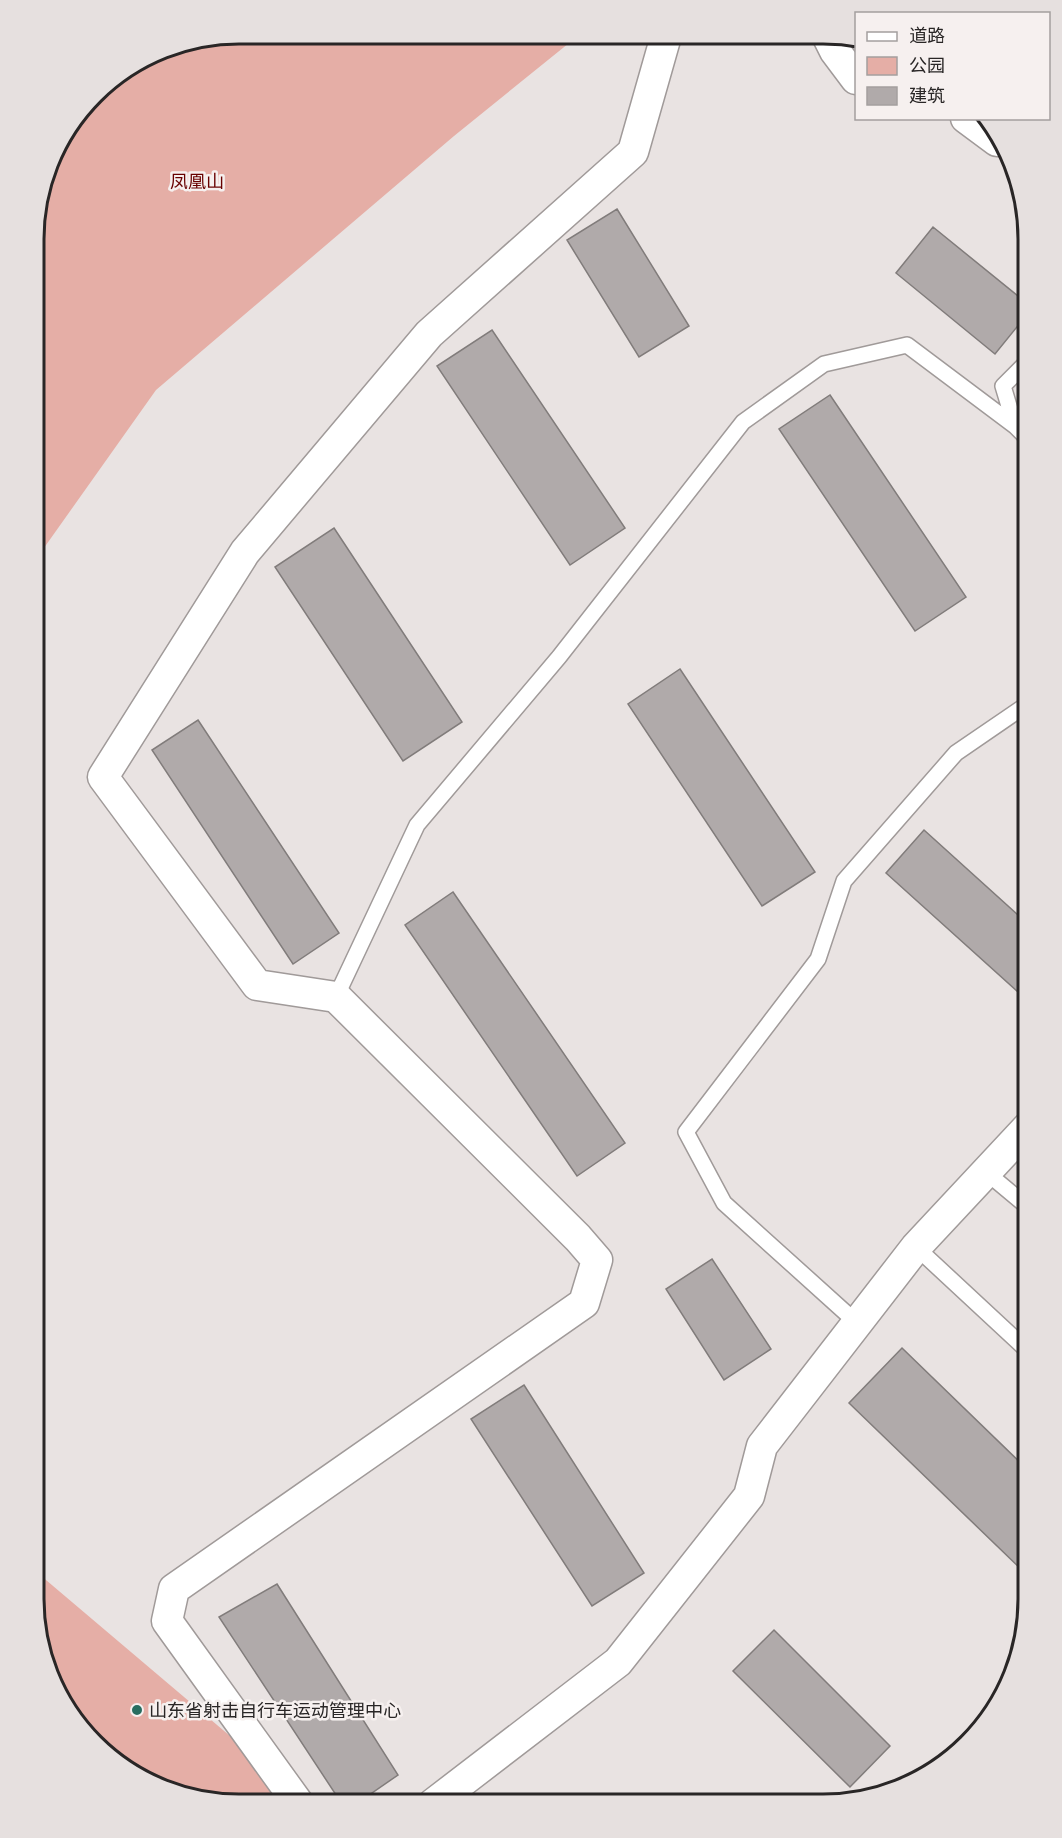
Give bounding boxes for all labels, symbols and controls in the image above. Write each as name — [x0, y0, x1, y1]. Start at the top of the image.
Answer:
legend — [855, 12, 1050, 120]
text: 道路 — [909, 25, 945, 46]
text: 公园 — [909, 55, 945, 76]
text: 建筑 — [909, 85, 945, 106]
park label: 凤凰山 — [170, 171, 224, 192]
place label: 山东省射击自行车运动管理中心 — [149, 1700, 401, 1721]
marker: 山东省射击自行车运动管理中心 — [130, 1703, 144, 1717]

